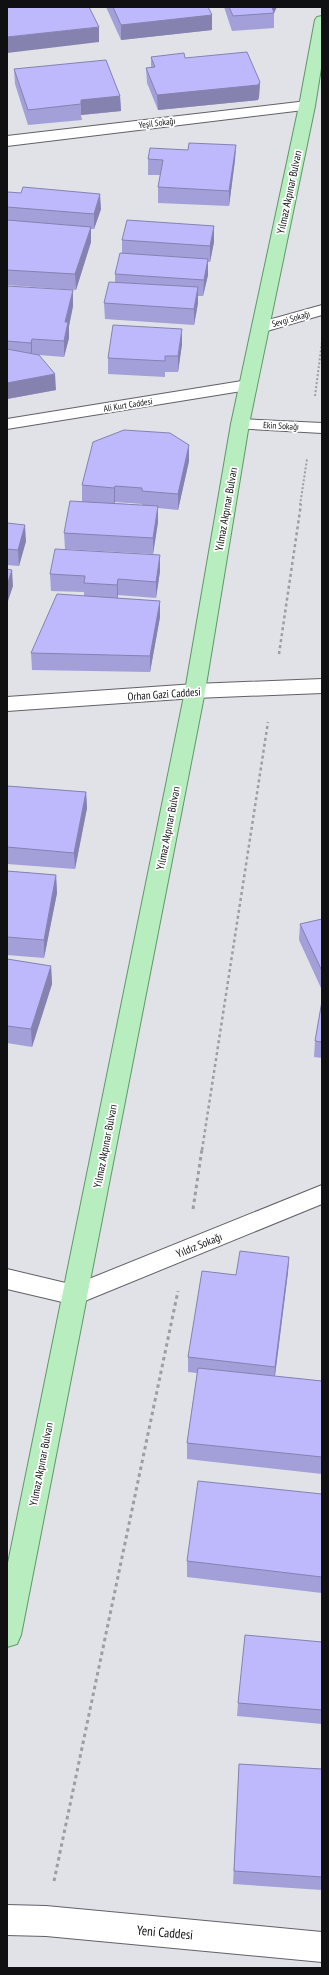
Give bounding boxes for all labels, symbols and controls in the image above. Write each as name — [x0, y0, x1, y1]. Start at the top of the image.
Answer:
street label: Yeşil Sokağı — [138, 115, 176, 130]
street label: Yılmaz Akpınar Bulvarı — [273, 149, 305, 235]
street label: Sevgi Sokağı — [270, 308, 311, 329]
street label: Ali Kurt Caddesi — [103, 395, 153, 414]
street label: Ekin Sokağı — [263, 419, 299, 432]
street label: Yılmaz Akpınar Bulvarı — [212, 466, 240, 552]
street label: Orhan Gazi Caddesi — [127, 684, 201, 704]
street label: Yılmaz Akpınar Bulvarı — [153, 785, 183, 871]
street label: Yılmaz Akpınar Bulvarı — [90, 1103, 120, 1189]
street label: Yıldız Sokağı — [174, 1229, 224, 1261]
street label: Yılmaz Akpınar Bulvarı — [26, 1421, 56, 1507]
street label: Yeni Caddesi — [136, 1922, 194, 1943]

